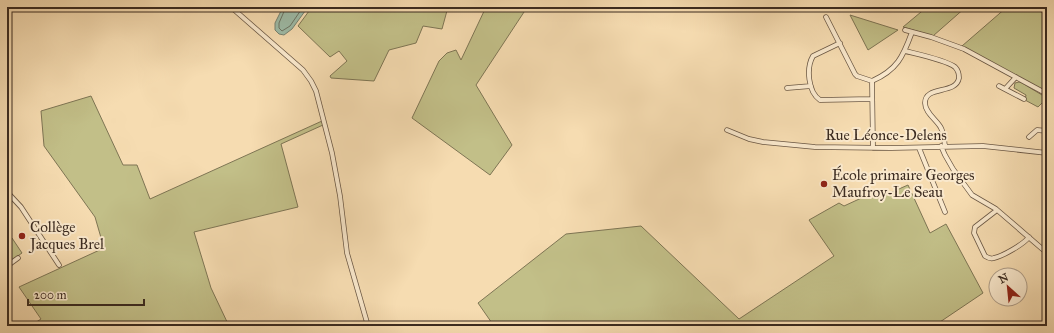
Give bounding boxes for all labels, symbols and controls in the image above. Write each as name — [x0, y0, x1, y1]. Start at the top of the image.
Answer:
street label: Rue Léonce-Delens — [825, 126, 947, 144]
place label: École primaire Georges Maufroy-Le Seau — [832, 165, 975, 201]
marker: École primaire Georges Maufroy-Le Seau — [819, 179, 829, 189]
place label: Collège Jacques Brel — [28, 218, 105, 254]
marker: Collège Jacques Brel — [17, 231, 27, 241]
north arrow — [988, 267, 1028, 307]
text: N — [997, 270, 1011, 286]
scale bar — [28, 281, 144, 307]
text: 200 m — [34, 288, 67, 302]

